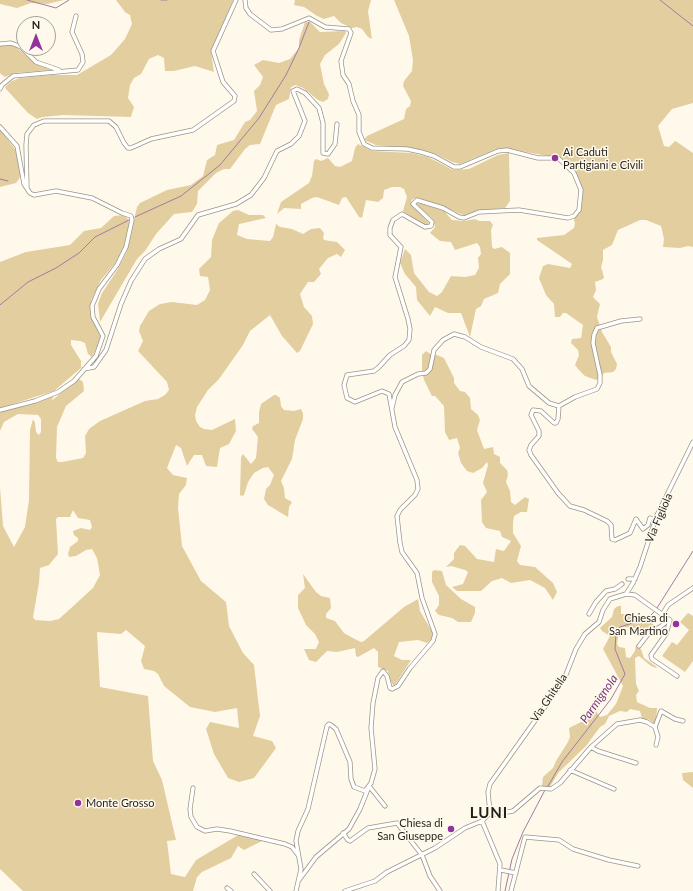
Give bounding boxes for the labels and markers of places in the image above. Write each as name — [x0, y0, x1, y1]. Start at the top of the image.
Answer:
place label: Ai Caduti Partigiani e Civili — [563, 145, 643, 171]
marker: Ai Caduti Partigiani e Civili — [550, 153, 560, 163]
place label: Chiesa di San Martino — [609, 611, 668, 637]
marker: Chiesa di San Martino — [671, 619, 681, 629]
place label: Monte Grosso — [86, 796, 155, 810]
marker: Monte Grosso — [73, 798, 83, 808]
place label: Chiesa di San Giuseppe — [377, 816, 443, 842]
marker: Chiesa di San Giuseppe — [446, 824, 456, 834]

